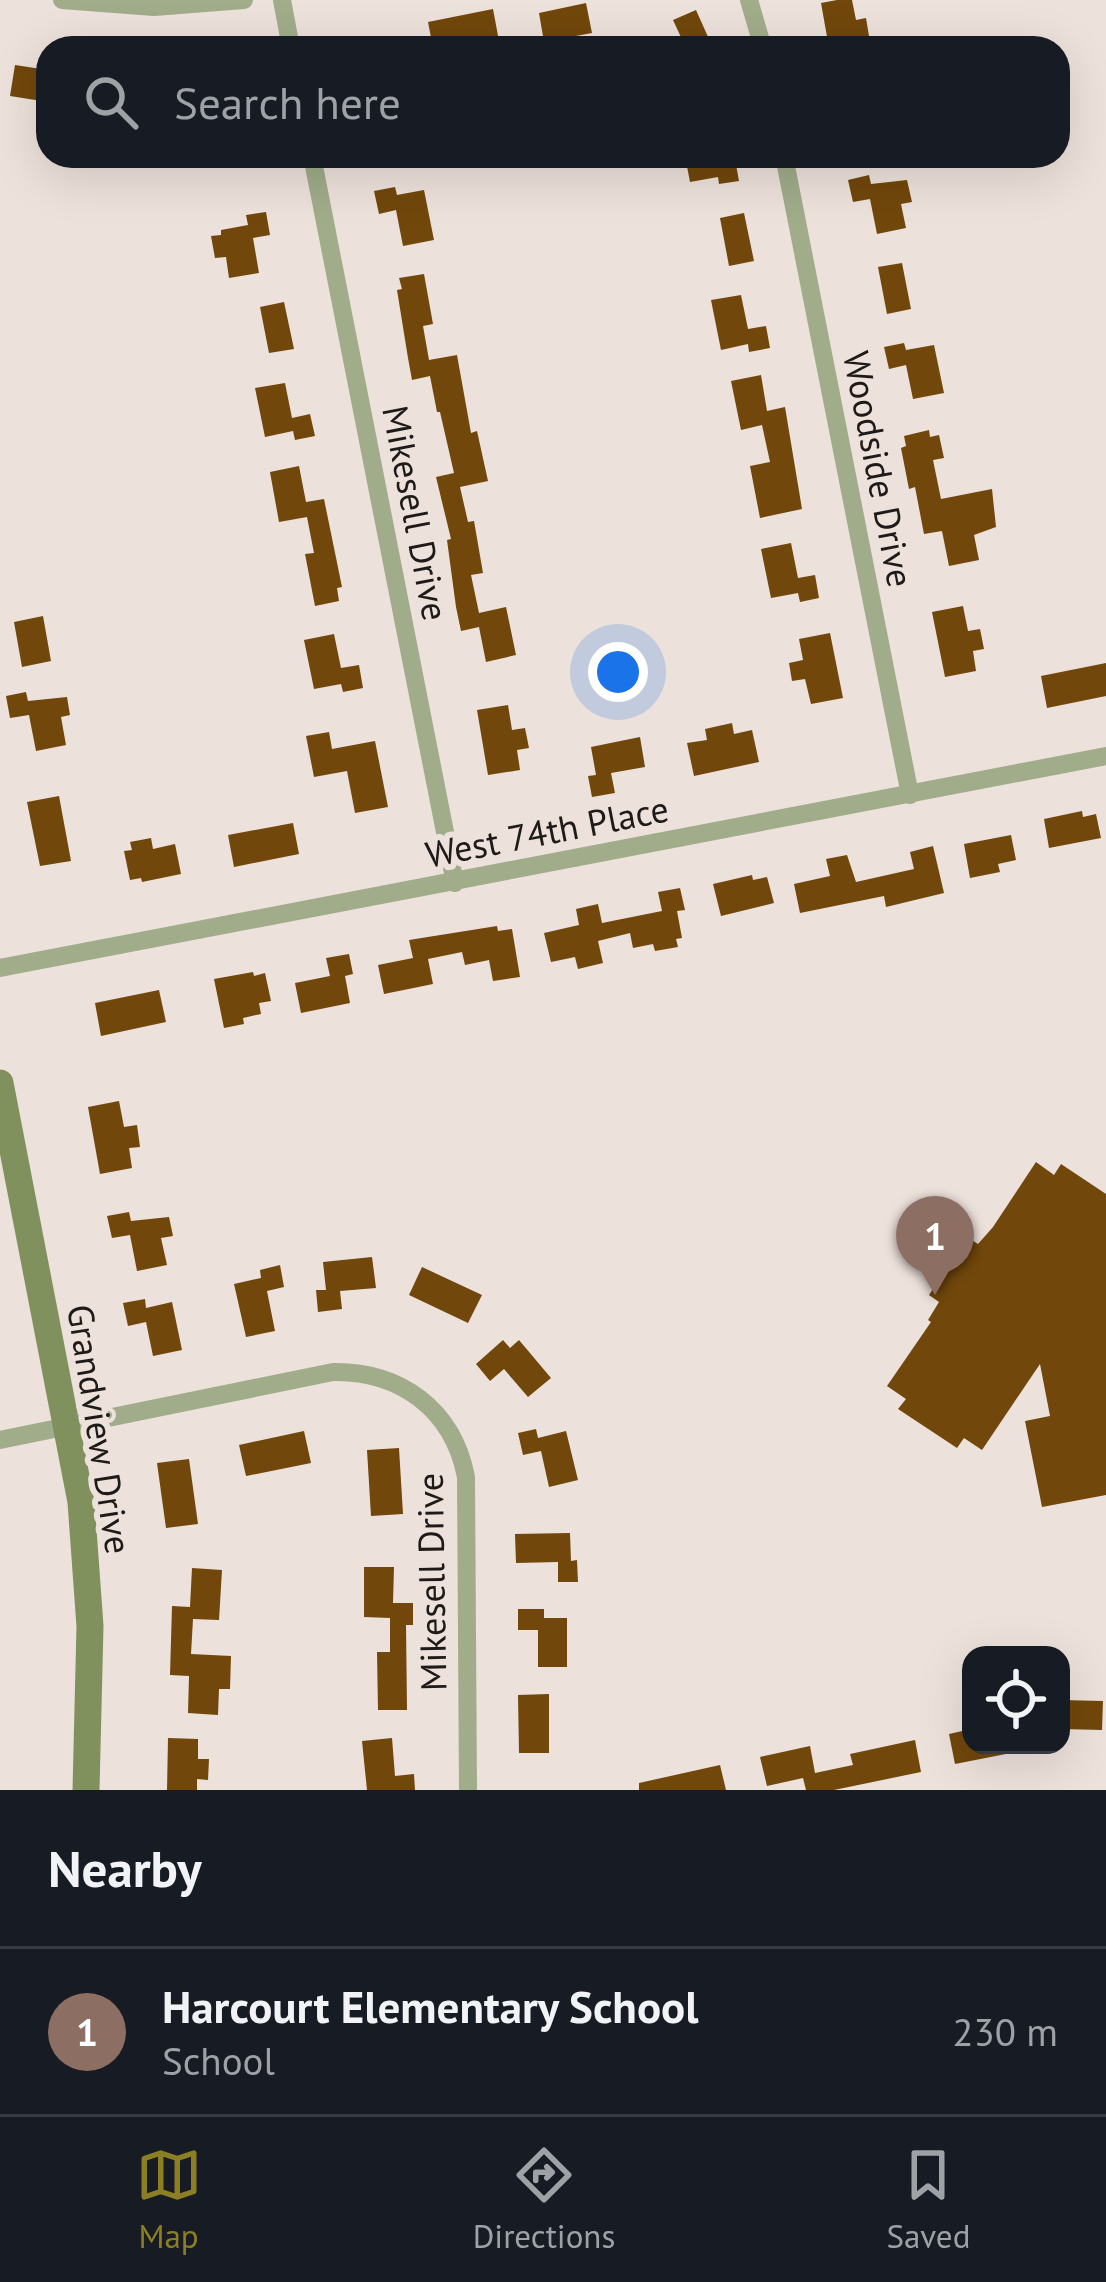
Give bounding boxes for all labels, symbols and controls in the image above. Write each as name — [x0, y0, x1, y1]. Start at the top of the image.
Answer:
search box — [36, 36, 1070, 168]
icon: search — [78, 69, 144, 135]
text: Search here — [174, 73, 401, 131]
street label: Woodside Drive — [833, 347, 925, 591]
street label: Mikesell Drive — [372, 402, 460, 624]
your location — [588, 642, 648, 702]
street label: West 74th Place — [422, 784, 672, 878]
pin: 1 — [896, 1196, 974, 1295]
street label: Grandview Drive — [57, 1301, 143, 1557]
street label: Mikesell Drive — [406, 1473, 456, 1691]
map controls — [962, 1646, 1070, 1754]
button: locate — [962, 1646, 1070, 1754]
text: Nearby — [48, 1835, 202, 1901]
text: Harcourt Elementary School — [162, 1977, 698, 2035]
text: 1 — [76, 2006, 98, 2057]
text: 230 m — [952, 2006, 1058, 2057]
text: School — [162, 2035, 275, 2086]
tab: Map — [136, 2142, 202, 2257]
tab: Directions — [473, 2142, 615, 2257]
tab: Saved — [886, 2142, 970, 2257]

